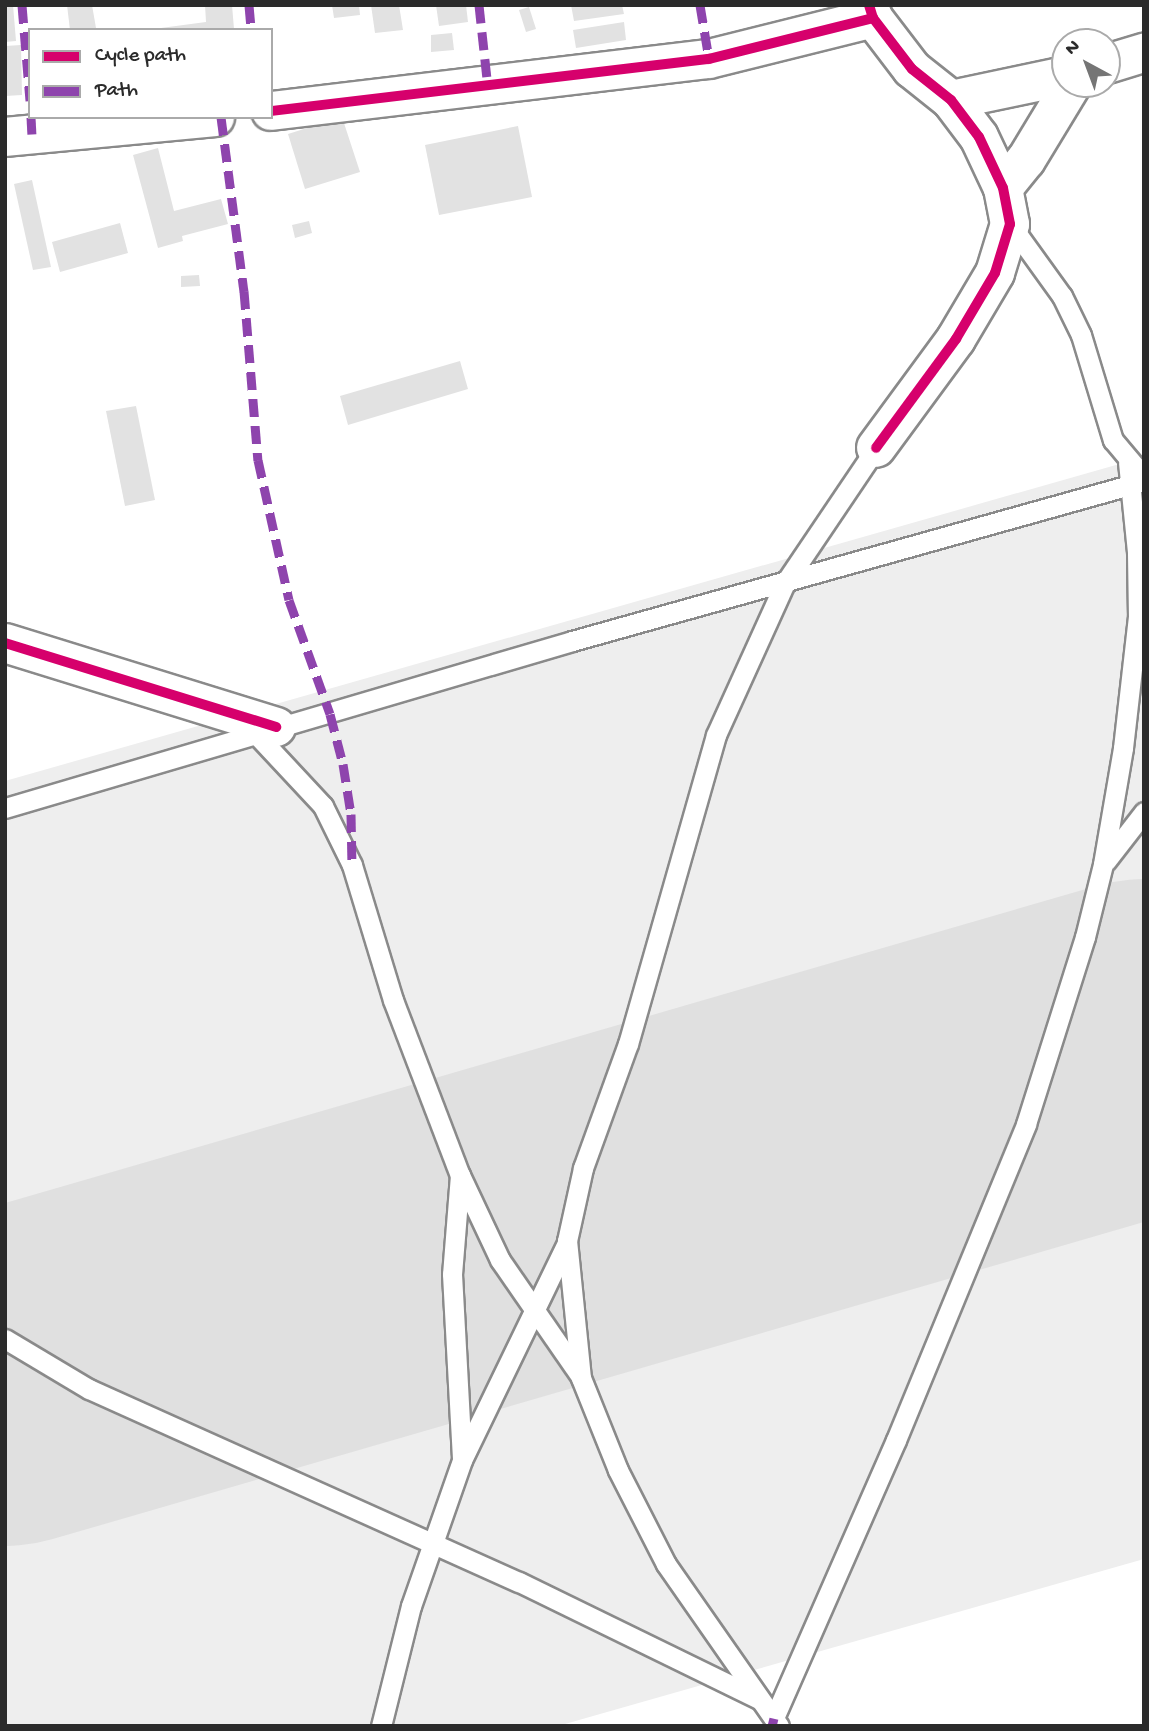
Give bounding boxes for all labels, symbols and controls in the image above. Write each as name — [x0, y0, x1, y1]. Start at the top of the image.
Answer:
legend — [28, 28, 273, 119]
north arrow — [1051, 28, 1121, 98]
text: N — [1061, 36, 1085, 61]
text: Cycle path — [95, 44, 186, 69]
text: Path — [95, 79, 138, 104]

